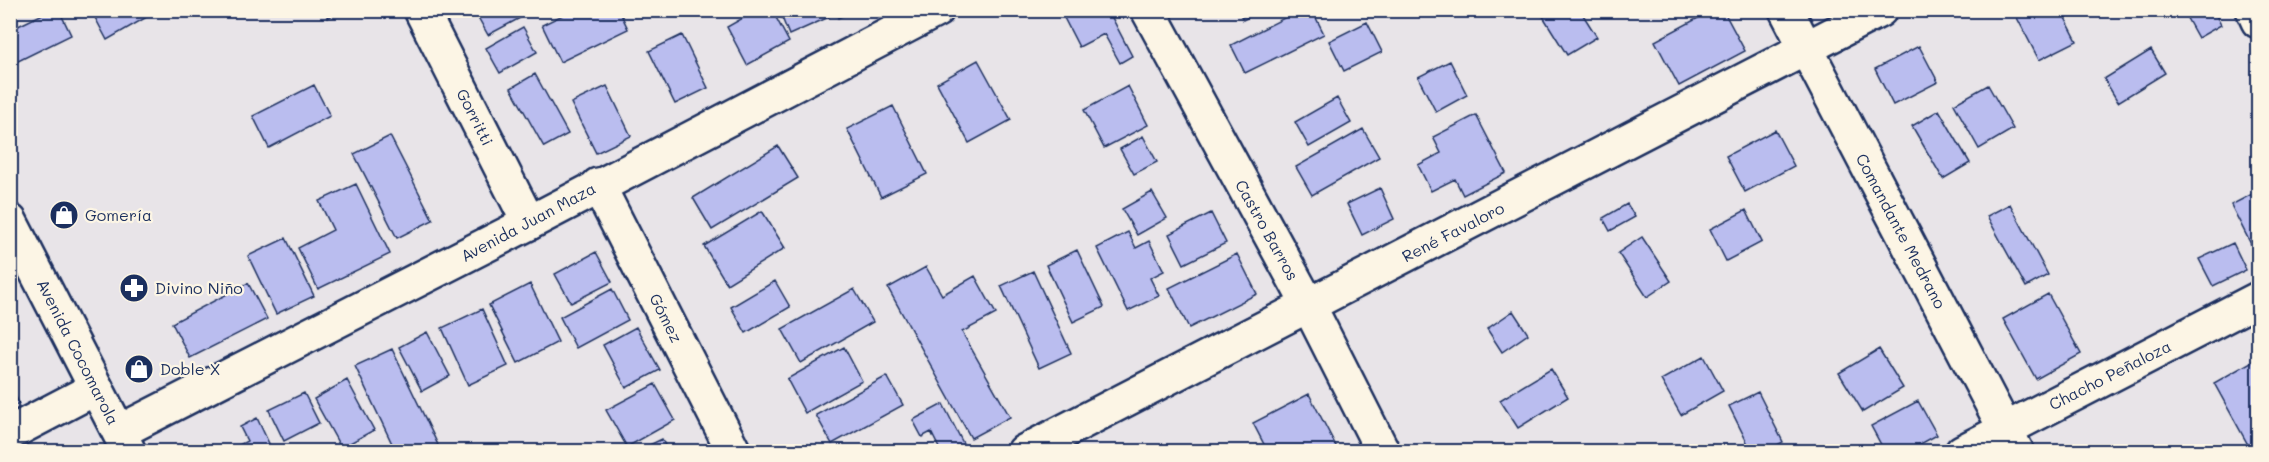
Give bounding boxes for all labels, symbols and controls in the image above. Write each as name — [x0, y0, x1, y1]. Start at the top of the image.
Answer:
street label: Gorritti — [452, 85, 499, 149]
street label: Comandante Medrano — [1852, 150, 1951, 312]
street label: Castro Barros — [1231, 176, 1304, 284]
street label: Avenida Juan Maza — [457, 177, 599, 266]
street label: René Favaloro — [1398, 197, 1508, 266]
shop icon: Gomería — [48, 199, 80, 231]
place label: Gomería — [85, 204, 152, 225]
pharmacy icon: Divino Niño — [118, 272, 150, 304]
street label: Avenida Cocomarola — [33, 275, 124, 428]
place label: Divino Niño — [155, 277, 243, 298]
street label: Gómez — [645, 289, 688, 346]
street label: Chacho Peñaloza — [2045, 335, 2174, 414]
shop icon: Doble X — [123, 353, 155, 385]
place label: Doble X — [160, 358, 220, 379]

